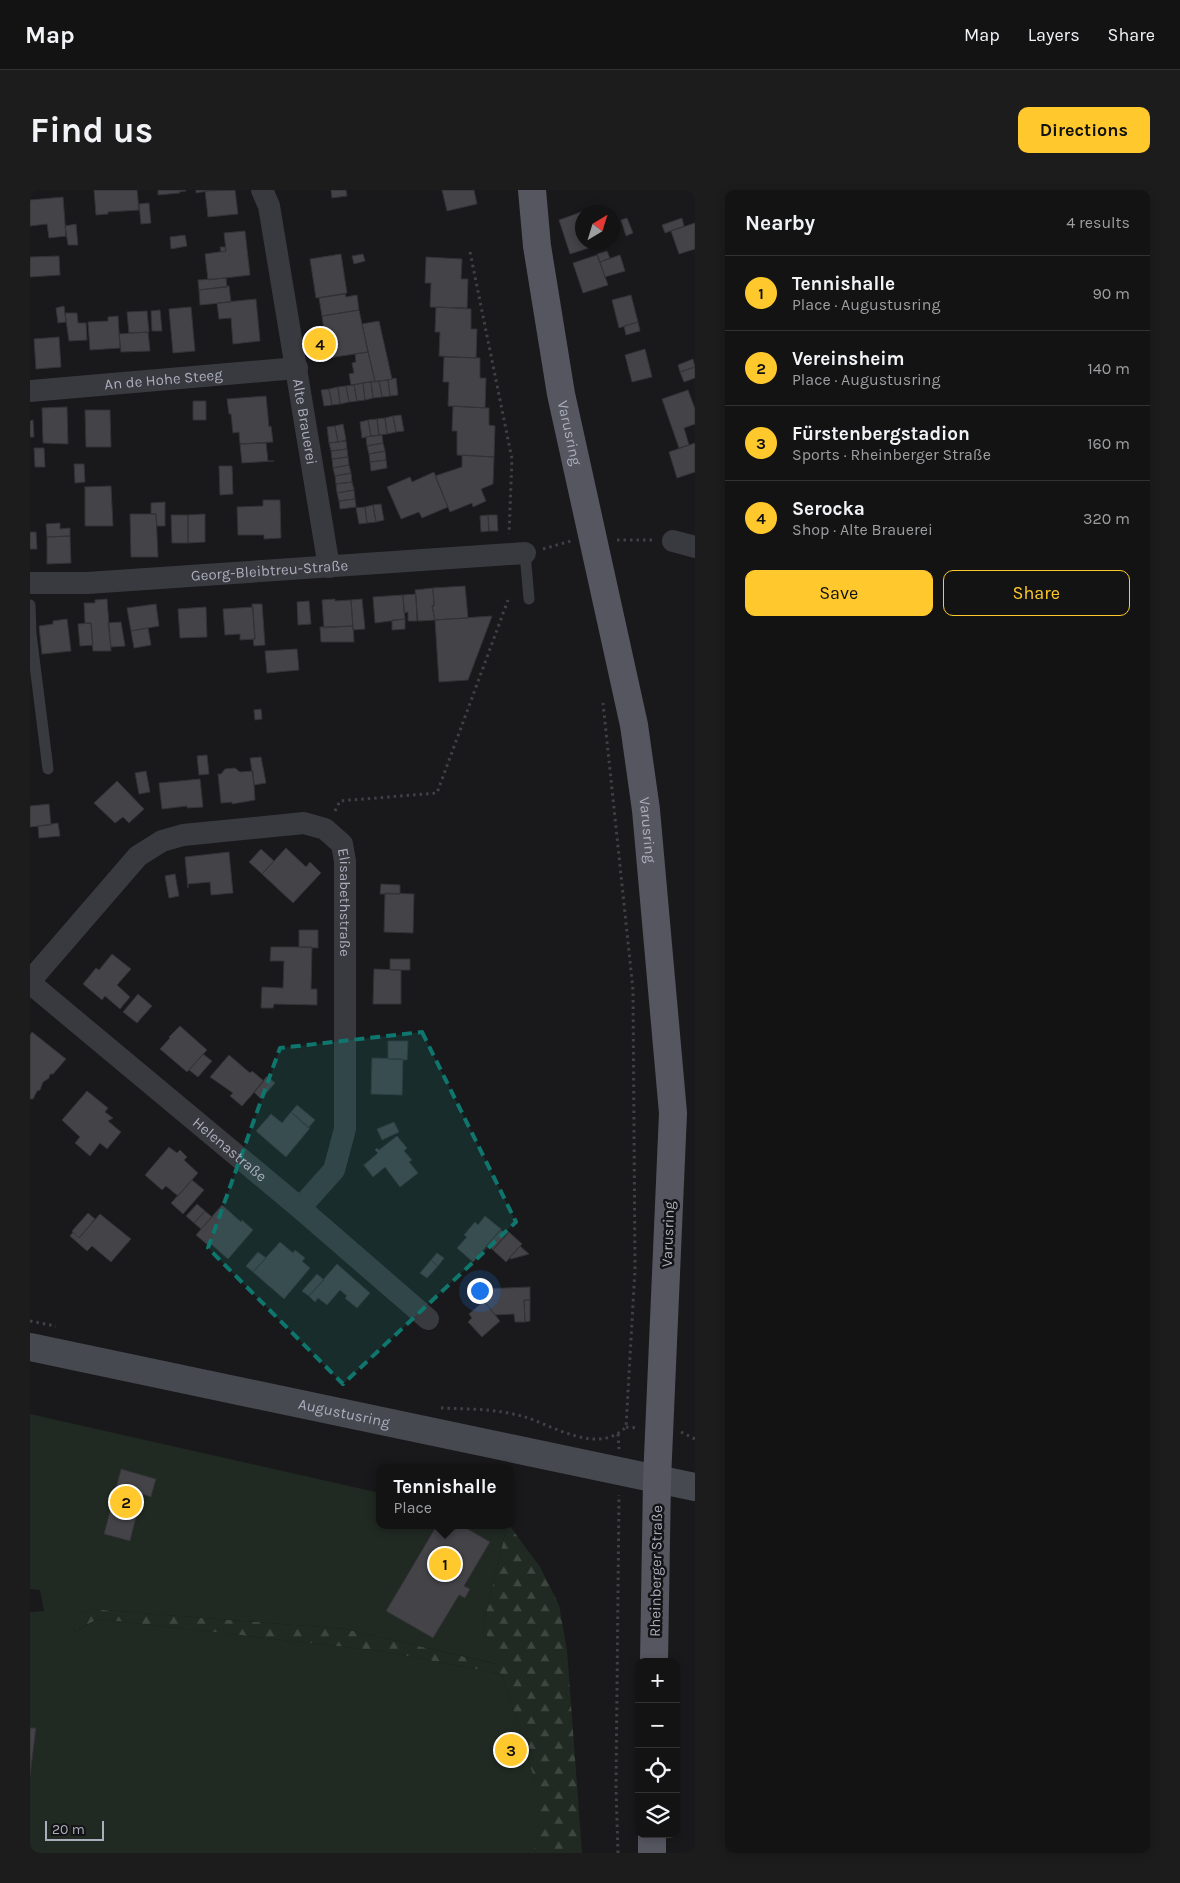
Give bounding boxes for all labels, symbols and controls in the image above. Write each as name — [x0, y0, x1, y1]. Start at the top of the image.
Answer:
text: Map — [25, 21, 75, 49]
text: Map — [964, 24, 1000, 46]
text: Layers — [1028, 24, 1080, 46]
text: Share — [1108, 24, 1155, 46]
button: Directions — [1018, 107, 1150, 153]
text: Find us — [30, 110, 153, 151]
north arrow — [575, 205, 620, 250]
text: Nearby — [745, 211, 815, 235]
text: 4 results — [1066, 213, 1130, 232]
text: Tennishalle — [792, 273, 895, 295]
text: 1 — [758, 284, 764, 303]
text: 90 m — [1092, 284, 1130, 303]
text: Place · Augustusring — [792, 295, 940, 314]
pin: 4 — [304, 325, 336, 363]
text: Vereinsheim — [792, 348, 905, 370]
text: 2 — [756, 359, 766, 378]
text: 140 m — [1088, 359, 1130, 378]
street label: An de Hohe Steeg — [104, 365, 224, 394]
text: Place · Augustusring — [792, 370, 940, 389]
street label: Alte Brauerei — [289, 377, 321, 466]
street label: Varusring — [554, 399, 586, 468]
text: Fürstenbergstadion — [792, 423, 970, 445]
text: 3 — [756, 434, 766, 453]
text: 160 m — [1087, 434, 1130, 453]
text: Sports · Rheinberger Straße — [792, 445, 991, 464]
text: Serocka — [792, 498, 865, 520]
text: 4 — [756, 509, 766, 528]
text: 320 m — [1083, 509, 1130, 528]
text: Shop · Alte Brauerei — [792, 520, 933, 539]
street label: Georg-Bleibtreu-Straße — [190, 556, 349, 585]
button: Save — [745, 570, 933, 616]
button: Share — [943, 570, 1130, 616]
street label: Varusring — [635, 796, 660, 864]
street label: Elisabethstraße — [334, 847, 354, 957]
street label: Helenastraße — [189, 1113, 270, 1186]
street label: Varusring — [658, 1200, 678, 1267]
your location — [467, 1278, 493, 1304]
street label: Augustusring — [297, 1395, 392, 1432]
popup — [376, 1464, 514, 1529]
text: Tennishalle — [393, 1476, 497, 1498]
pin: 2 — [110, 1483, 142, 1521]
text: Place — [393, 1498, 432, 1517]
street label: Rheinberger Straße — [646, 1505, 666, 1637]
pin: 1 — [429, 1545, 461, 1583]
map controls — [635, 1658, 680, 1838]
button: + — [635, 1658, 680, 1703]
button: − — [635, 1703, 680, 1748]
pin: 3 — [495, 1731, 527, 1769]
button: locate — [635, 1748, 680, 1793]
button: layers — [635, 1793, 680, 1838]
scale bar — [45, 1818, 104, 1841]
text: 20 m — [52, 1821, 85, 1838]

